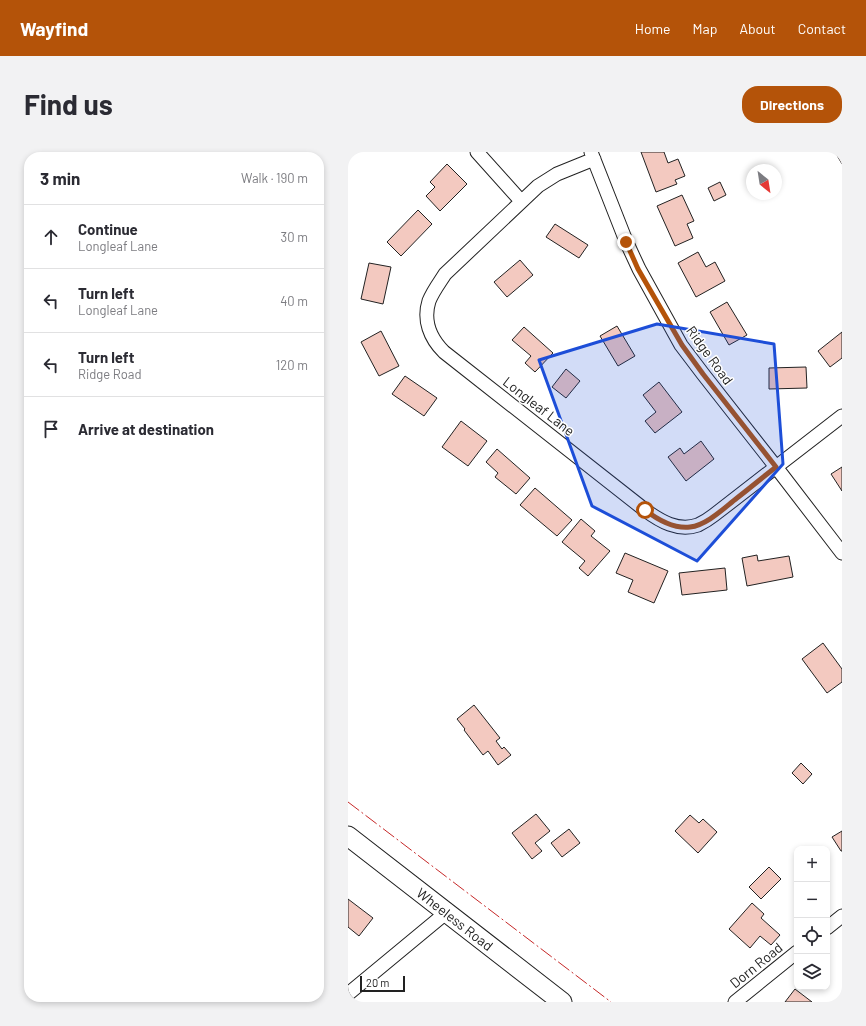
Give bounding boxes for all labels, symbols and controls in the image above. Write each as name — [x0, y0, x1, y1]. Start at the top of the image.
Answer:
text: Wayfind — [20, 17, 88, 40]
text: Home — [635, 20, 671, 37]
text: Map — [693, 20, 717, 37]
text: About — [739, 20, 776, 37]
text: Contact — [798, 20, 846, 37]
button: Directions — [742, 86, 842, 123]
text: Find us — [24, 87, 113, 121]
north arrow — [746, 164, 782, 200]
text: 3 min — [40, 168, 80, 188]
text: Walk · 190 m — [241, 170, 308, 186]
text: Continue — [78, 220, 138, 238]
icon: ahead — [40, 226, 62, 248]
text: 30 m — [281, 229, 308, 245]
route end — [617, 233, 635, 251]
text: Longleaf Lane — [78, 238, 158, 254]
text: Turn left — [78, 284, 134, 302]
icon: left — [40, 290, 62, 312]
text: 40 m — [280, 293, 308, 309]
text: Longleaf Lane — [78, 302, 158, 318]
street label: Ridge Road — [683, 322, 737, 388]
text: Turn left — [78, 348, 134, 366]
icon: left — [40, 354, 62, 376]
text: 120 m — [276, 357, 308, 373]
text: Ridge Road — [78, 366, 142, 382]
street label: Longleaf Lane — [500, 373, 578, 439]
icon: arrive — [40, 418, 62, 440]
text: Arrive at destination — [78, 420, 214, 438]
route start — [636, 501, 654, 519]
map controls — [794, 846, 830, 990]
button: + — [794, 846, 830, 882]
button: − — [794, 882, 830, 918]
street label: Wheeless Road — [413, 884, 497, 954]
button: locate — [794, 918, 830, 954]
street label: Dorn Road — [726, 939, 786, 991]
button: layers — [794, 954, 830, 990]
scale bar — [360, 974, 405, 993]
text: 20 m — [366, 976, 389, 989]

